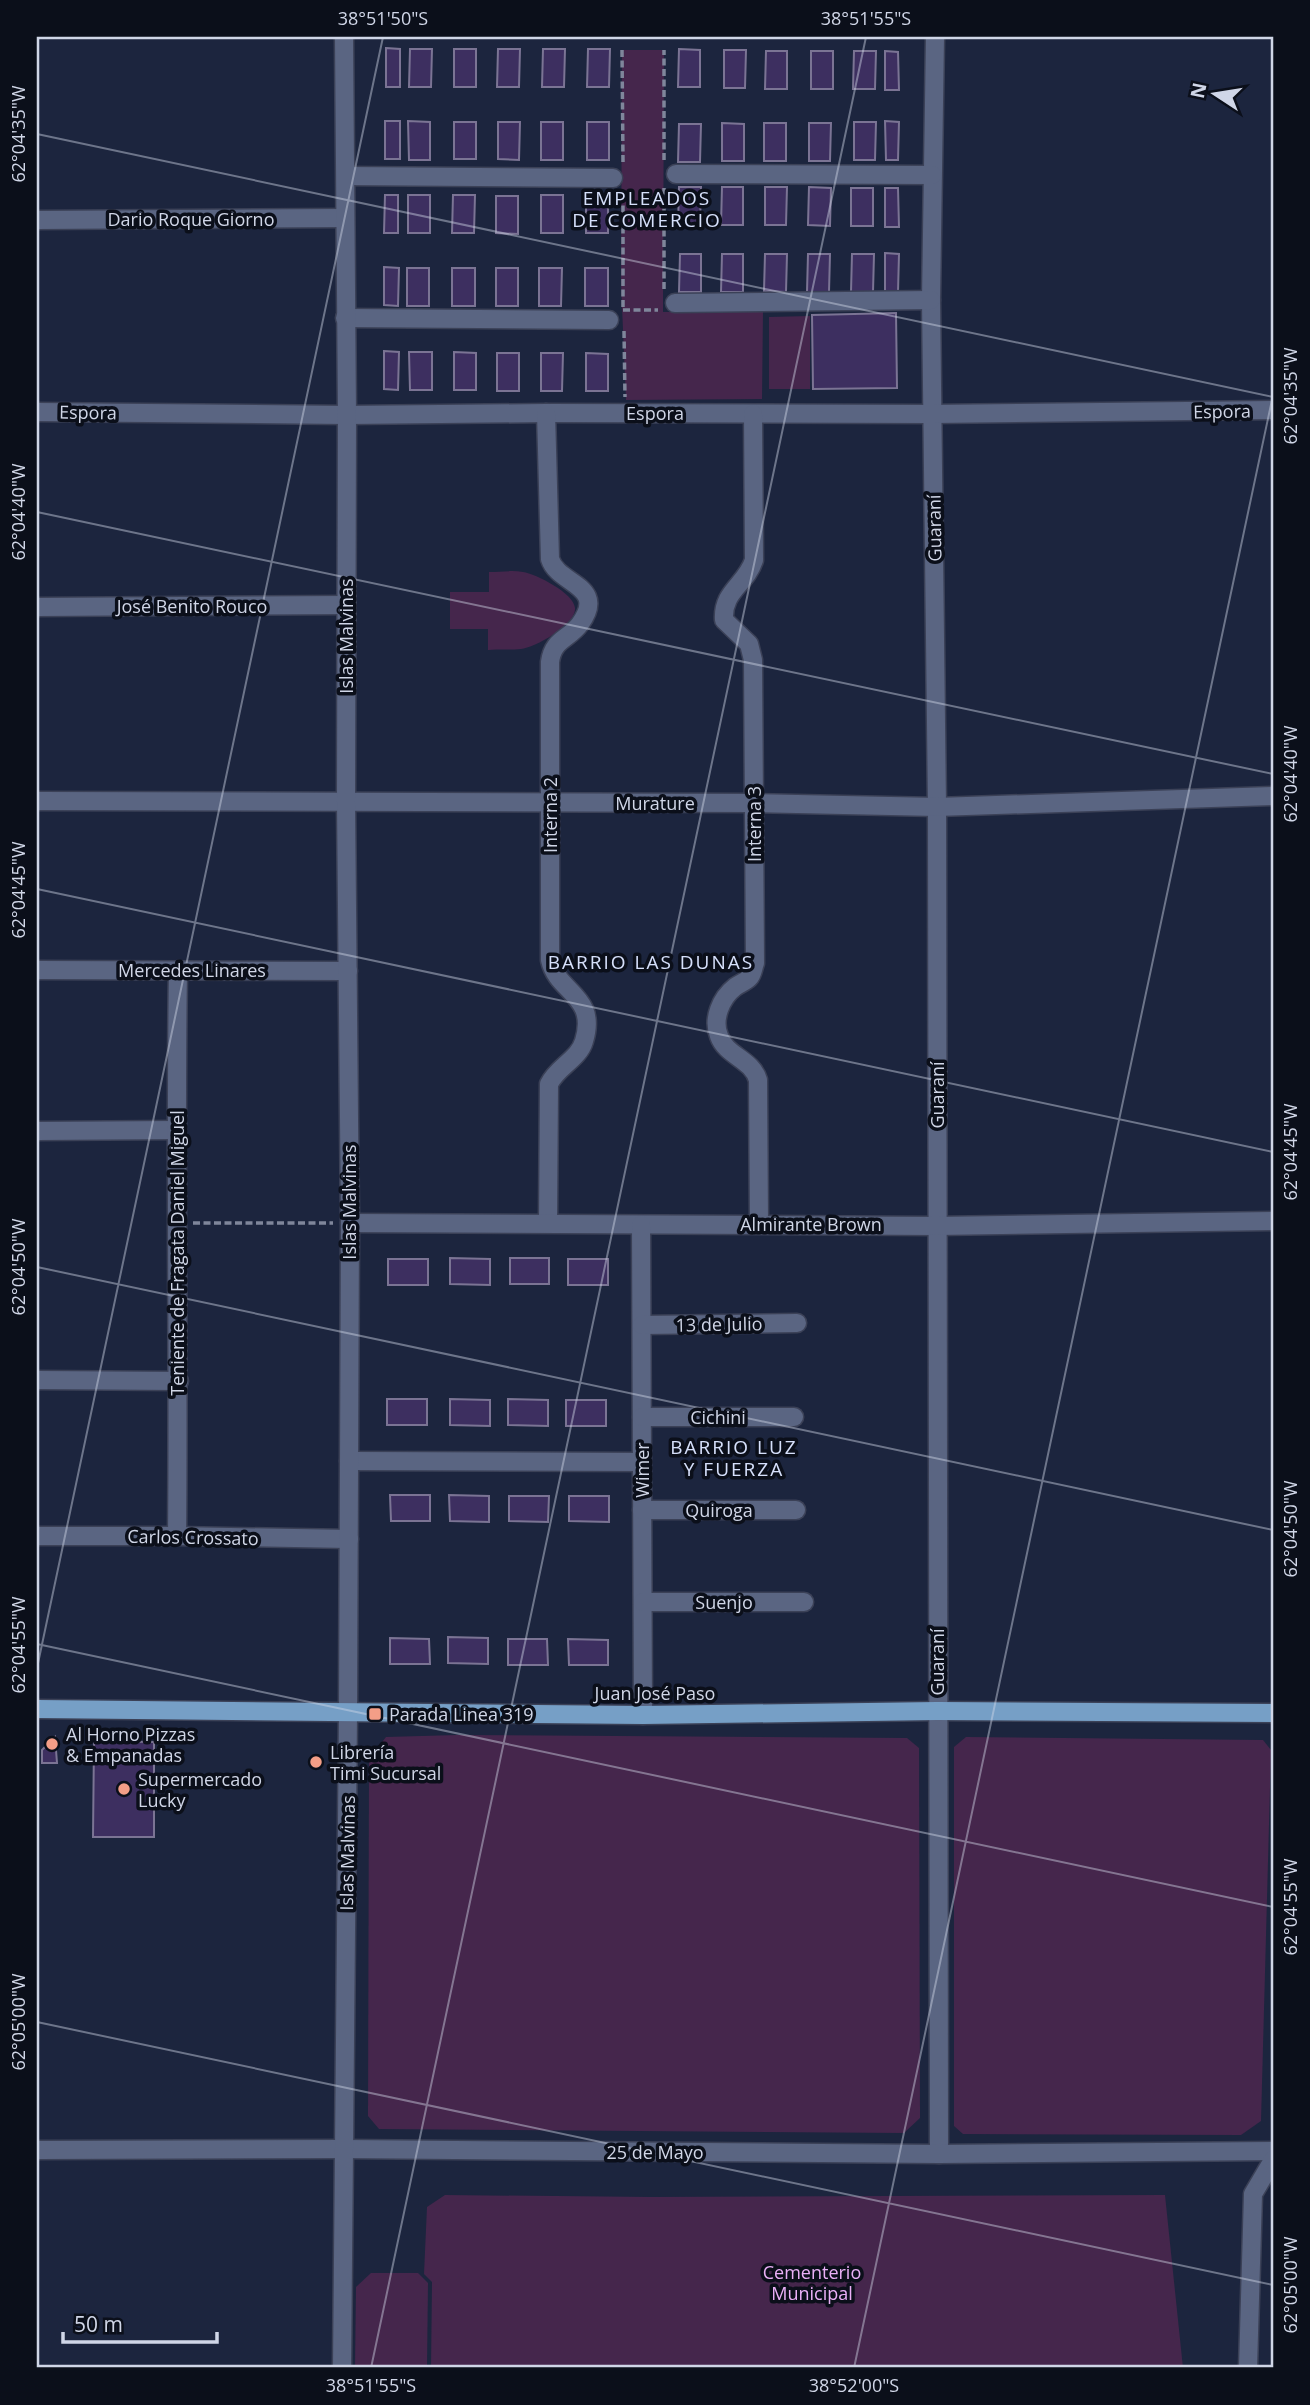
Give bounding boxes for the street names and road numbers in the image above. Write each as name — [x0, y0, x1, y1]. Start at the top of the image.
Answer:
street label: Dario Roque Giorno — [108, 207, 274, 231]
street label: Espora — [1193, 398, 1251, 424]
street label: Espora — [59, 399, 117, 425]
street label: Espora — [626, 401, 684, 425]
street label: Guaraní — [921, 494, 947, 562]
street label: Islas Malvinas — [334, 578, 358, 694]
street label: José Benito Rouco — [115, 594, 267, 618]
street label: Interna 2 — [538, 777, 562, 853]
street label: Interna 3 — [742, 786, 766, 862]
street label: Murature — [615, 791, 695, 815]
street label: Mercedes Linares — [118, 958, 266, 982]
street label: Guaraní — [925, 1061, 949, 1129]
street label: Teniente de Fragata Daniel Miguel — [165, 1110, 189, 1396]
street label: Islas Malvinas — [337, 1144, 361, 1260]
street label: Almirante Brown — [740, 1212, 882, 1236]
street label: 13 de Julio — [675, 1311, 763, 1337]
street label: Cichini — [690, 1405, 746, 1429]
street label: Wimer — [630, 1442, 654, 1498]
street label: Quiroga — [685, 1498, 753, 1522]
street label: Carlos Crossato — [127, 1524, 259, 1550]
street label: Suenjo — [695, 1590, 753, 1614]
street label: Guaraní — [925, 1628, 949, 1696]
street label: Juan José Paso — [593, 1681, 715, 1705]
street label: Islas Malvinas — [334, 1795, 360, 1911]
street label: 25 de Mayo — [606, 2140, 704, 2164]

